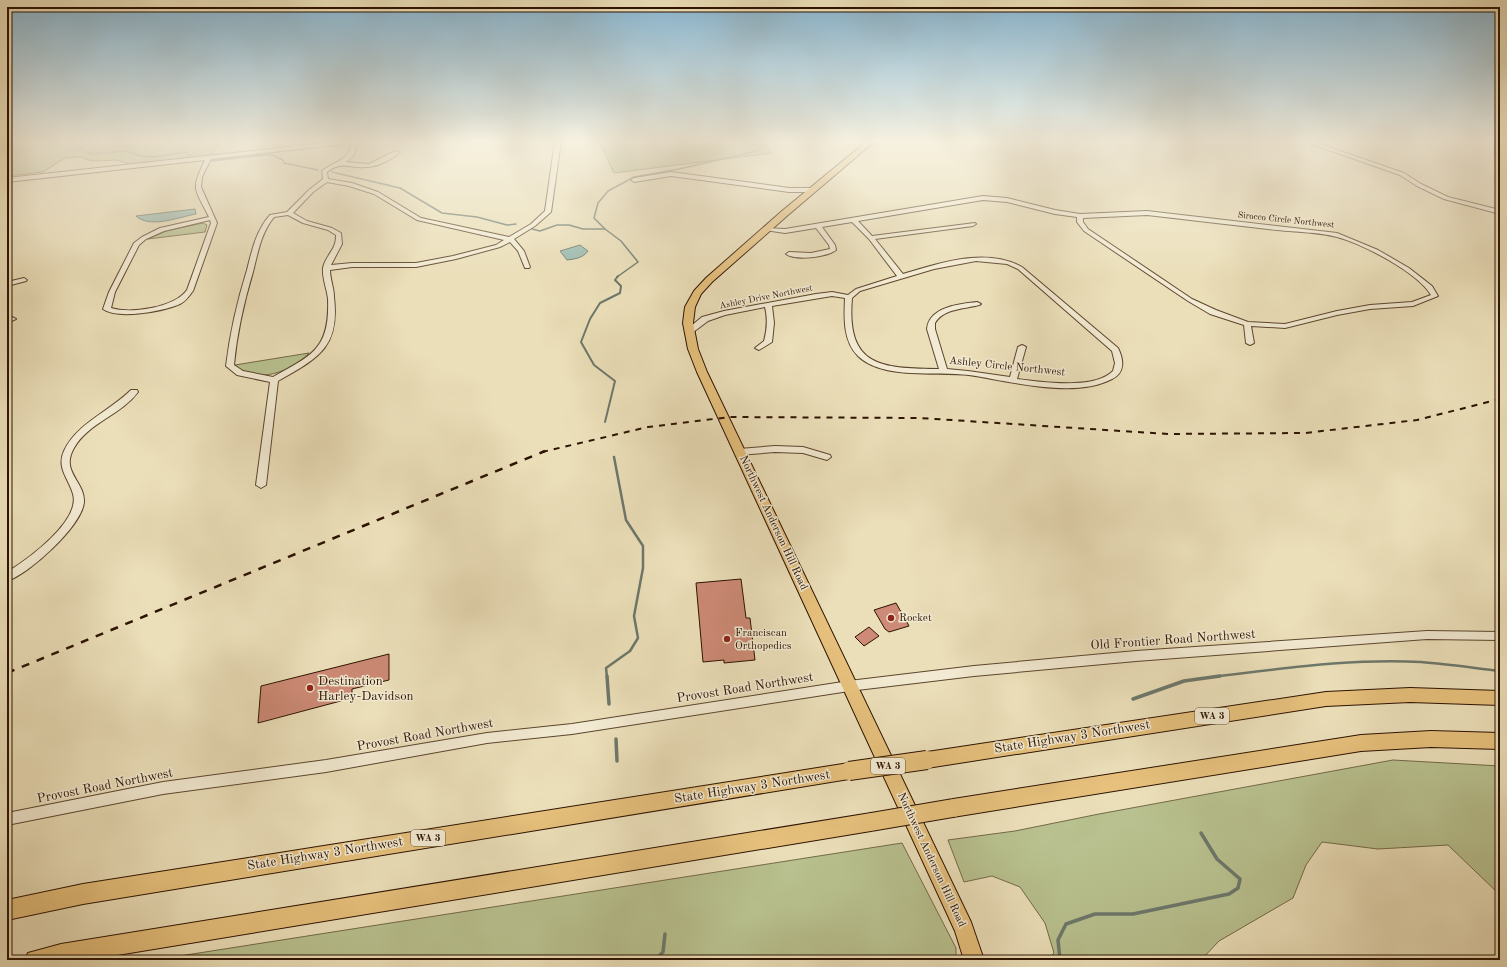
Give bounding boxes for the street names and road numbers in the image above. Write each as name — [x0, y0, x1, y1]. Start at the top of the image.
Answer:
street label: Sirocco Circle Northwest — [1237, 210, 1335, 230]
street label: Ashley Drive Northwest — [719, 284, 813, 310]
street label: Ashley Circle Northwest — [948, 355, 1066, 379]
street label: Northwest Anderson Hill Road — [737, 454, 809, 592]
street label: Old Frontier Road Northwest — [1090, 628, 1256, 652]
street label: Provost Road Northwest — [676, 671, 815, 705]
road number: WA 3 — [1195, 708, 1229, 724]
street label: Provost Road Northwest — [356, 717, 495, 753]
street label: State Highway 3 Northwest — [993, 718, 1151, 756]
road number: WA 3 — [871, 758, 905, 774]
street label: Provost Road Northwest — [36, 766, 175, 806]
street label: State Highway 3 Northwest — [673, 768, 831, 806]
street label: Northwest Anderson Hill Road — [895, 791, 967, 929]
road number: WA 3 — [411, 830, 445, 846]
street label: State Highway 3 Northwest — [246, 835, 404, 873]

